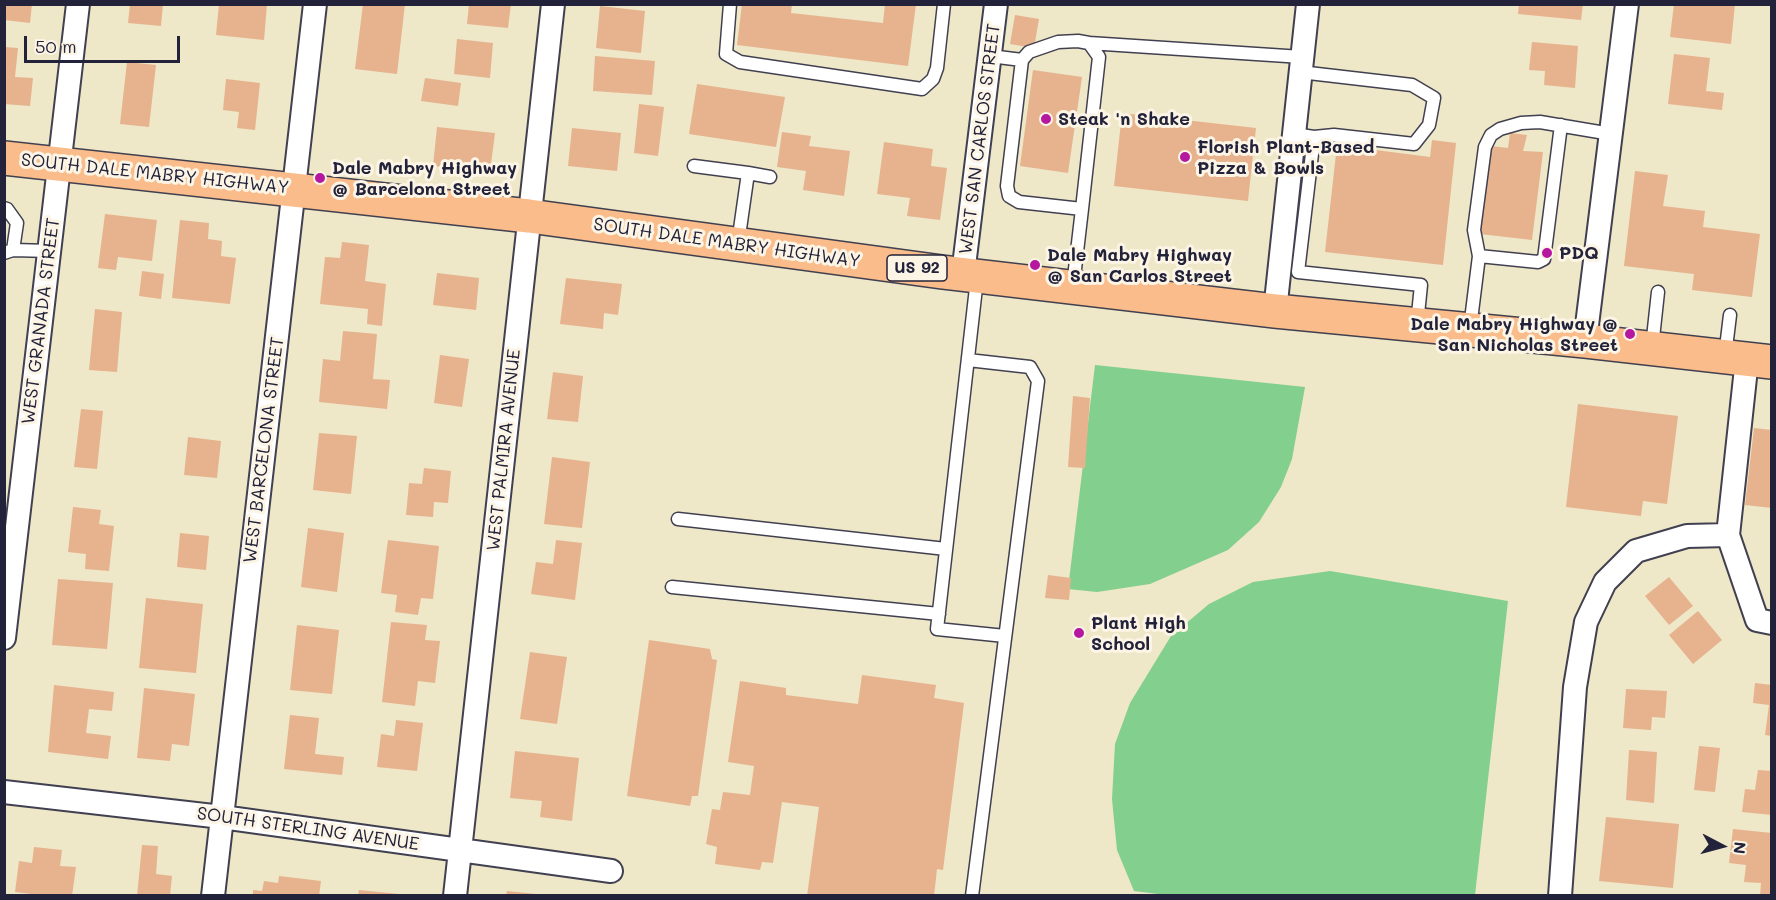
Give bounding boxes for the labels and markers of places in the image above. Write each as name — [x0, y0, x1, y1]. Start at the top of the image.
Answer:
place label: Steak 'n Shake — [1058, 108, 1190, 130]
marker: Steak 'n Shake — [1039, 112, 1053, 126]
place label: Florish Plant-Based Pizza & Bowls — [1197, 136, 1374, 178]
marker: Florish Plant-Based Pizza & Bowls — [1178, 150, 1192, 164]
place label: Dale Mabry Highway @ Barcelona Street — [332, 157, 517, 200]
marker: Dale Mabry Highway @ Barcelona Street — [313, 171, 327, 185]
place label: PDQ — [1559, 242, 1599, 264]
place label: Dale Mabry Highway @ San Carlos Street — [1047, 244, 1232, 286]
marker: PDQ — [1540, 246, 1554, 260]
marker: Dale Mabry Highway @ San Carlos Street — [1028, 258, 1042, 272]
place label: Dale Mabry Highway @ San Nicholas Street — [1410, 313, 1618, 356]
marker: Dale Mabry Highway @ San Nicholas Street — [1623, 327, 1637, 341]
place label: Plant High School — [1091, 612, 1186, 654]
marker: Plant High School — [1072, 626, 1086, 640]

